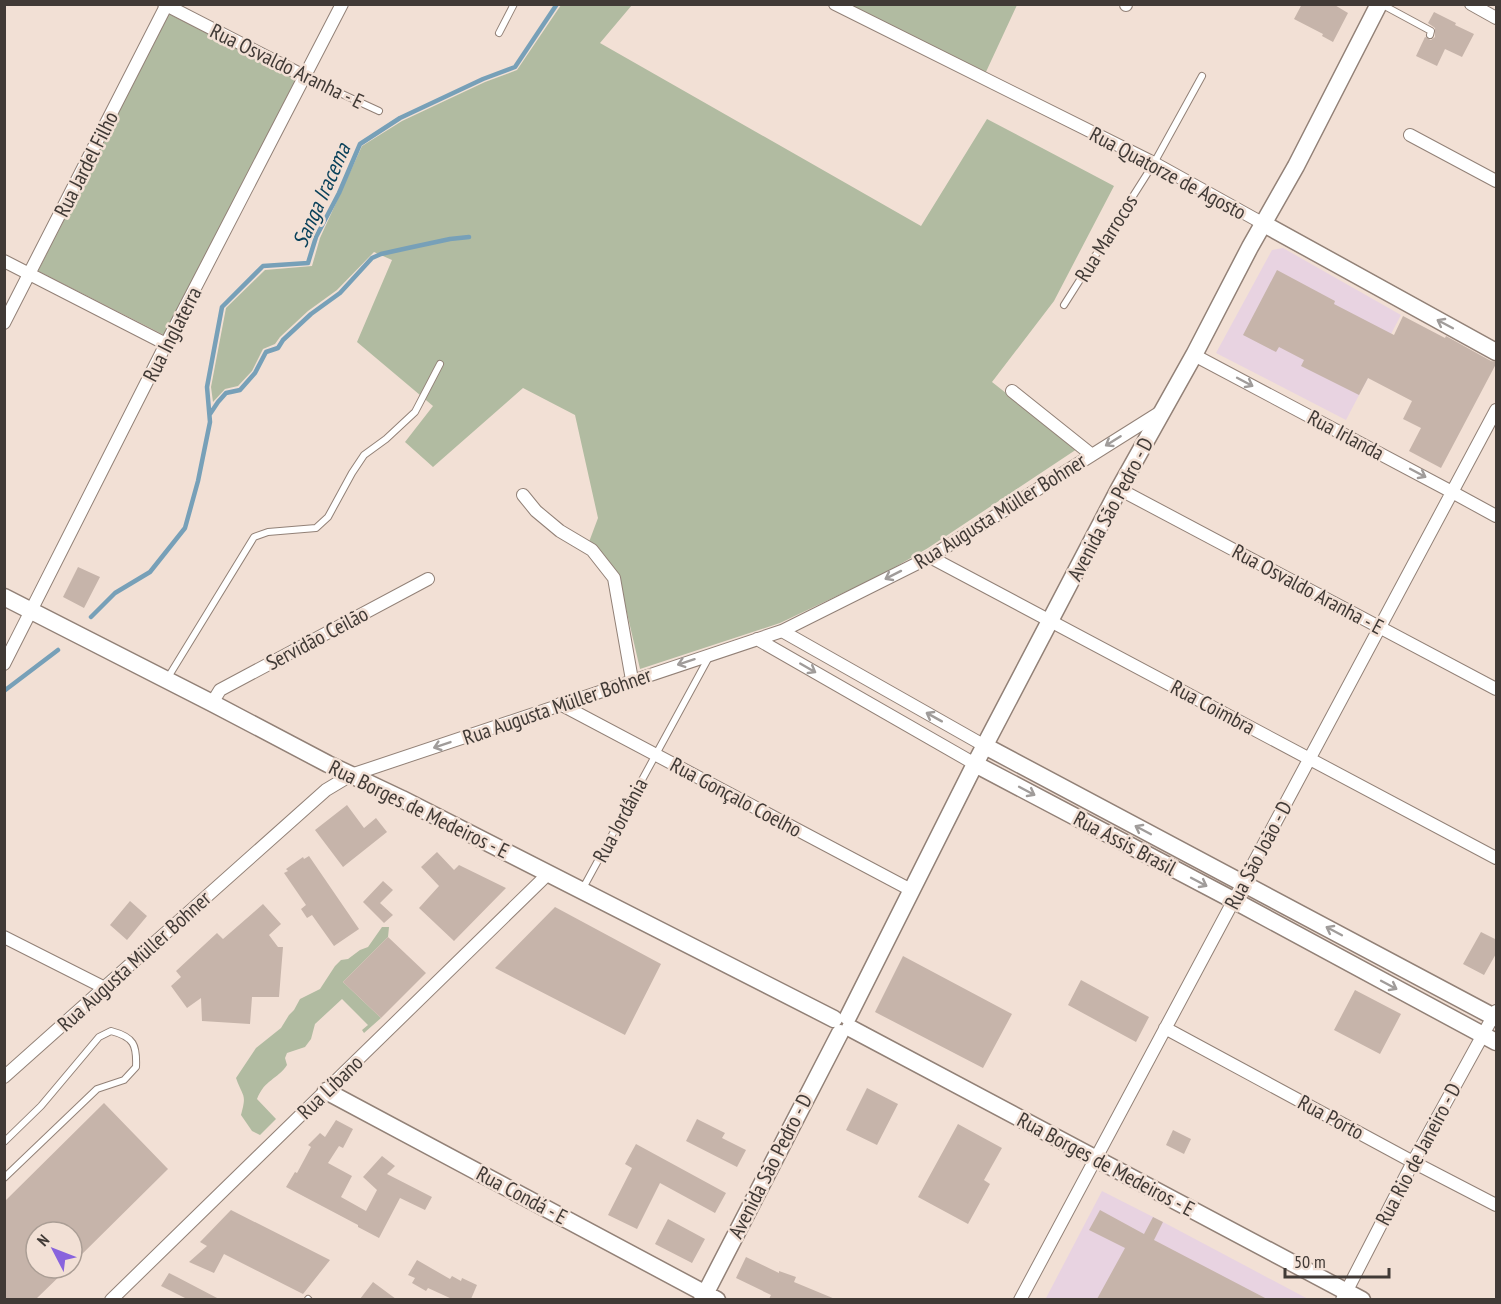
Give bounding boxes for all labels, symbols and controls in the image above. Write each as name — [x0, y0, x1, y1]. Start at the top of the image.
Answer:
street label: Rua Osvaldo Aranha - E — [206, 17, 368, 115]
street label: Rua Jardel Filho — [48, 107, 124, 221]
street label: Rua Quatorze de Agosto — [1085, 120, 1251, 226]
water label: Sanga Iracema — [286, 138, 357, 251]
street label: Rua Marrocos — [1069, 189, 1143, 287]
street label: Rua Inglaterra — [137, 282, 207, 386]
one-way arrow — [1437, 318, 1454, 330]
one-way arrow — [1236, 377, 1254, 389]
street label: Rua Irlanda — [1303, 404, 1389, 466]
street label: Avenida São Pedro - D — [1061, 433, 1159, 585]
one-way arrow — [1105, 434, 1122, 447]
street label: Rua Augusta Müller Bohner — [909, 447, 1091, 575]
one-way arrow — [1409, 467, 1426, 479]
street label: Rua Osvaldo Aranha - E — [1228, 538, 1388, 640]
one-way arrow — [885, 570, 903, 581]
street label: Servidão Ceilão — [261, 600, 373, 676]
one-way arrow — [677, 658, 696, 669]
street label: Rua Augusta Müller Bohner — [459, 661, 655, 751]
one-way arrow — [799, 662, 816, 674]
street label: Rua Coimbra — [1166, 674, 1260, 740]
one-way arrow — [925, 711, 943, 722]
one-way arrow — [433, 740, 451, 751]
street label: Rua Gonçalo Coelho — [666, 751, 806, 843]
street label: Rua Borges de Medeiros - E — [325, 754, 513, 864]
street label: Rua Jordânia — [587, 773, 653, 867]
one-way arrow — [1018, 785, 1035, 797]
street label: Rua São João - D — [1218, 796, 1298, 914]
street label: Rua Assis Brasil — [1069, 805, 1181, 881]
one-way arrow — [1135, 824, 1152, 836]
one-way arrow — [1190, 877, 1208, 888]
street label: Rua Augusta Müller Bohner — [52, 885, 217, 1037]
one-way arrow — [1325, 925, 1343, 936]
one-way arrow — [1380, 980, 1398, 991]
street label: Rua Líbano — [291, 1049, 369, 1125]
street label: Rua Rio de Janeiro - D — [1369, 1078, 1467, 1230]
street label: Rua Porto — [1293, 1088, 1369, 1146]
street label: Avenida São Pedro - D — [722, 1089, 818, 1243]
street label: Rua Borges de Medeiros - E — [1013, 1106, 1199, 1222]
street label: Rua Condá - E — [472, 1160, 572, 1230]
north arrow — [24, 1220, 84, 1280]
text: N — [33, 1230, 53, 1250]
scale bar — [1285, 1241, 1388, 1279]
text: 50 m — [1294, 1250, 1326, 1273]

